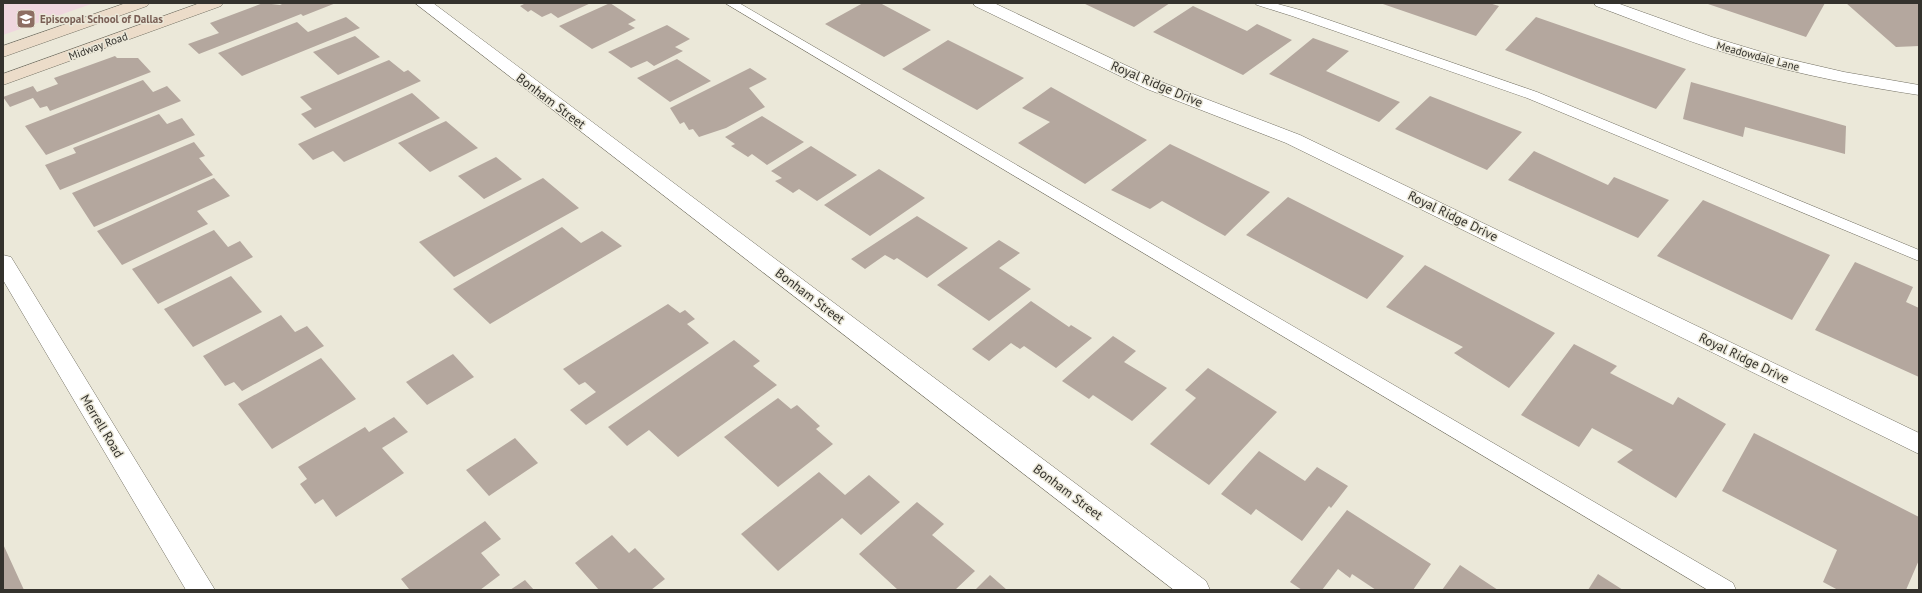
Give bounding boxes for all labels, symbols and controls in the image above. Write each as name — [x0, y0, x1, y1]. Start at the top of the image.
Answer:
school or university icon: Episcopal School of Dallas — [15, 8, 37, 30]
place label: Episcopal School of Dallas — [40, 12, 163, 26]
street label: Midway Road — [66, 29, 130, 63]
street label: Meadowdale Lane — [1715, 38, 1801, 74]
street label: Royal Ridge Drive — [1109, 57, 1205, 111]
street label: Bonham Street — [513, 69, 590, 133]
street label: Royal Ridge Drive — [1405, 187, 1501, 245]
street label: Bonham Street — [772, 264, 849, 328]
street label: Royal Ridge Drive — [1696, 329, 1792, 387]
street label: Merrell Road — [76, 391, 128, 461]
street label: Bonham Street — [1030, 460, 1107, 524]

